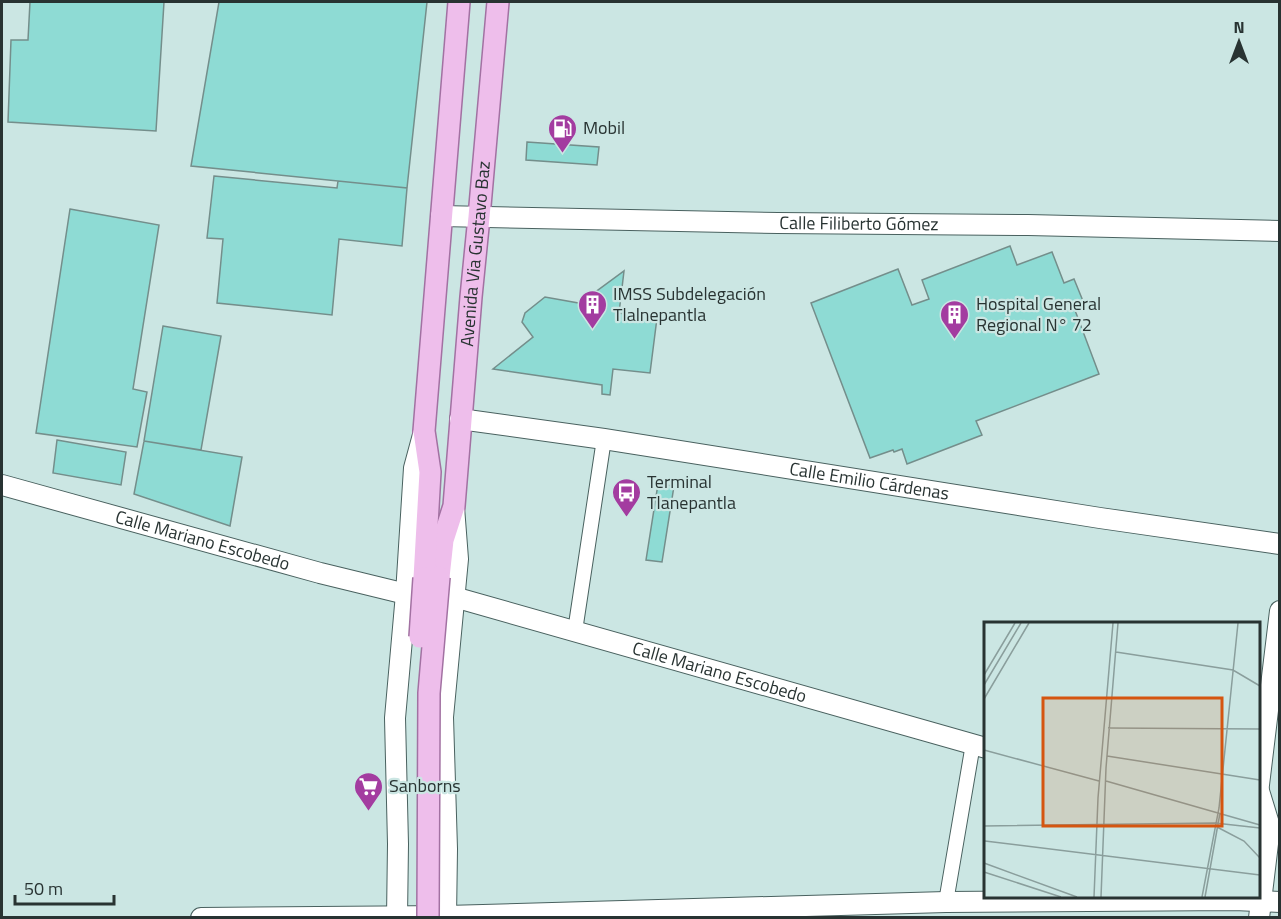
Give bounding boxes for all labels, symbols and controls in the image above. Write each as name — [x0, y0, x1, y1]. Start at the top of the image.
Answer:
north arrow — [1209, 12, 1269, 72]
text: N — [1233, 15, 1245, 39]
fuel station icon: Mobil — [546, 112, 578, 154]
place label: Mobil — [583, 114, 625, 141]
street label: Avenida Via Gustavo Baz — [453, 160, 497, 348]
street label: Calle Filiberto Gómez — [779, 209, 939, 237]
place label: IMSS Subdelegación Tlalnepantla — [613, 280, 766, 328]
building icon: IMSS Subdelegación Tlalnepantla — [576, 288, 608, 330]
place label: Hospital General Regional N° 72 — [976, 290, 1101, 338]
building icon: Hospital General Regional N° 72 — [939, 298, 971, 340]
street label: Calle Emilio Cárdenas — [788, 455, 951, 507]
place label: Terminal Tlanepantla — [647, 468, 736, 516]
bus stop icon: Terminal Tlanepantla — [610, 476, 642, 518]
street label: Calle Mariano Escobedo — [112, 503, 293, 577]
inset map — [984, 622, 1260, 898]
street label: Calle Mariano Escobedo — [629, 634, 810, 709]
supermarket icon: Sanborns — [352, 770, 384, 812]
place label: Sanborns — [389, 772, 461, 799]
scale bar — [15, 868, 114, 906]
text: 50 m — [24, 875, 63, 902]

